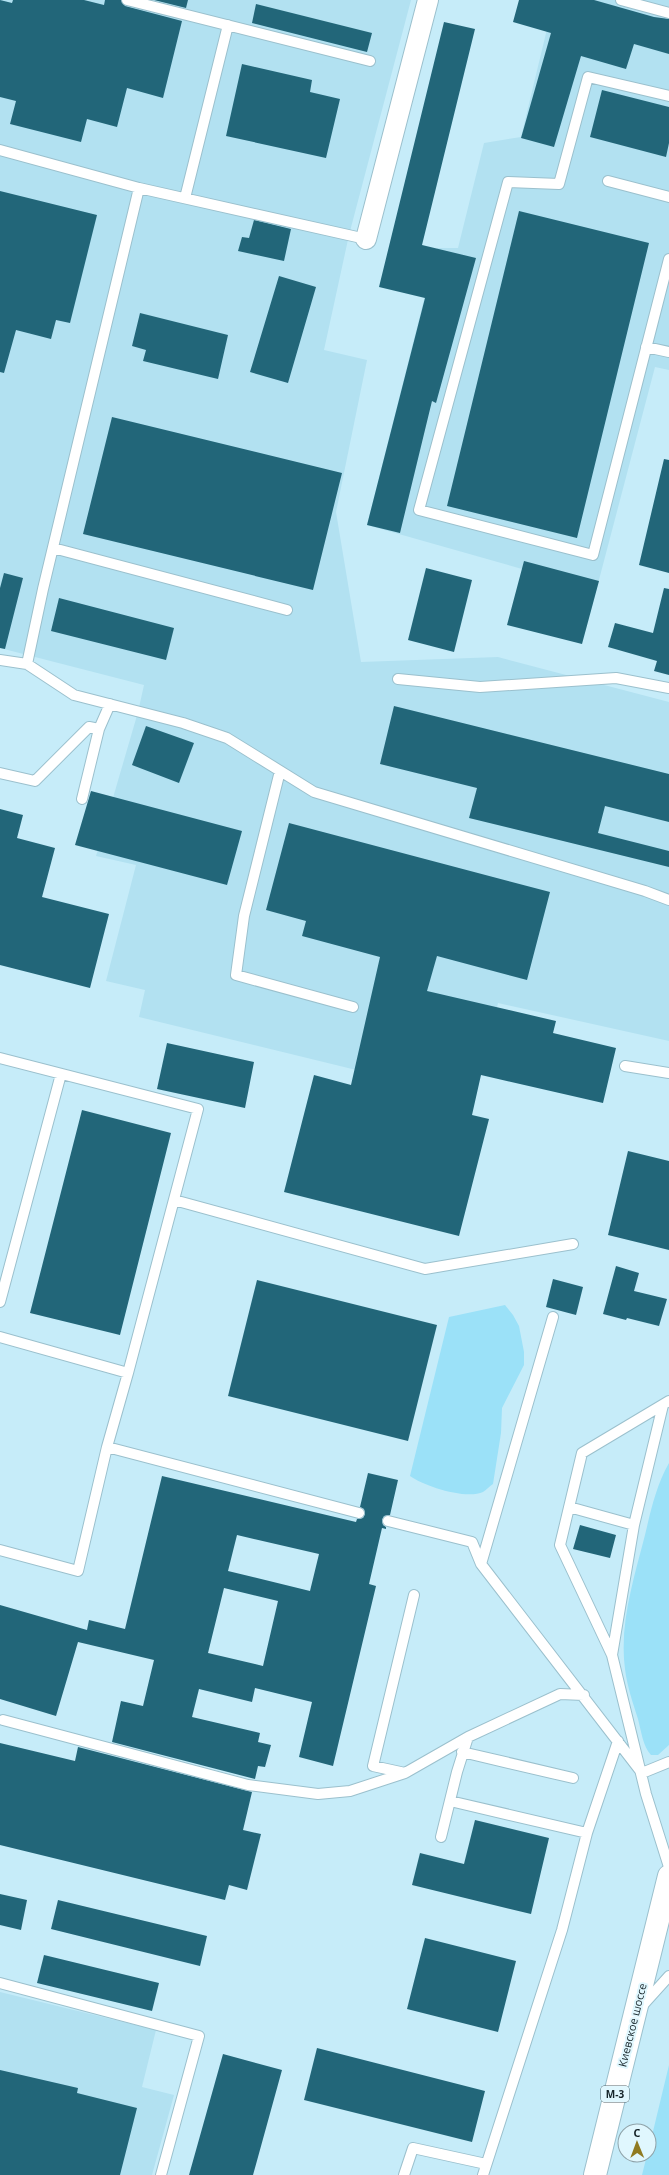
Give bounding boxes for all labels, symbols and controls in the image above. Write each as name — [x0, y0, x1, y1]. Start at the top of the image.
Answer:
street label: Киевское шоссе — [614, 1982, 650, 2068]
road number: М-3 — [601, 2086, 629, 2102]
north arrow — [617, 2123, 657, 2163]
text: С — [633, 2125, 640, 2140]

